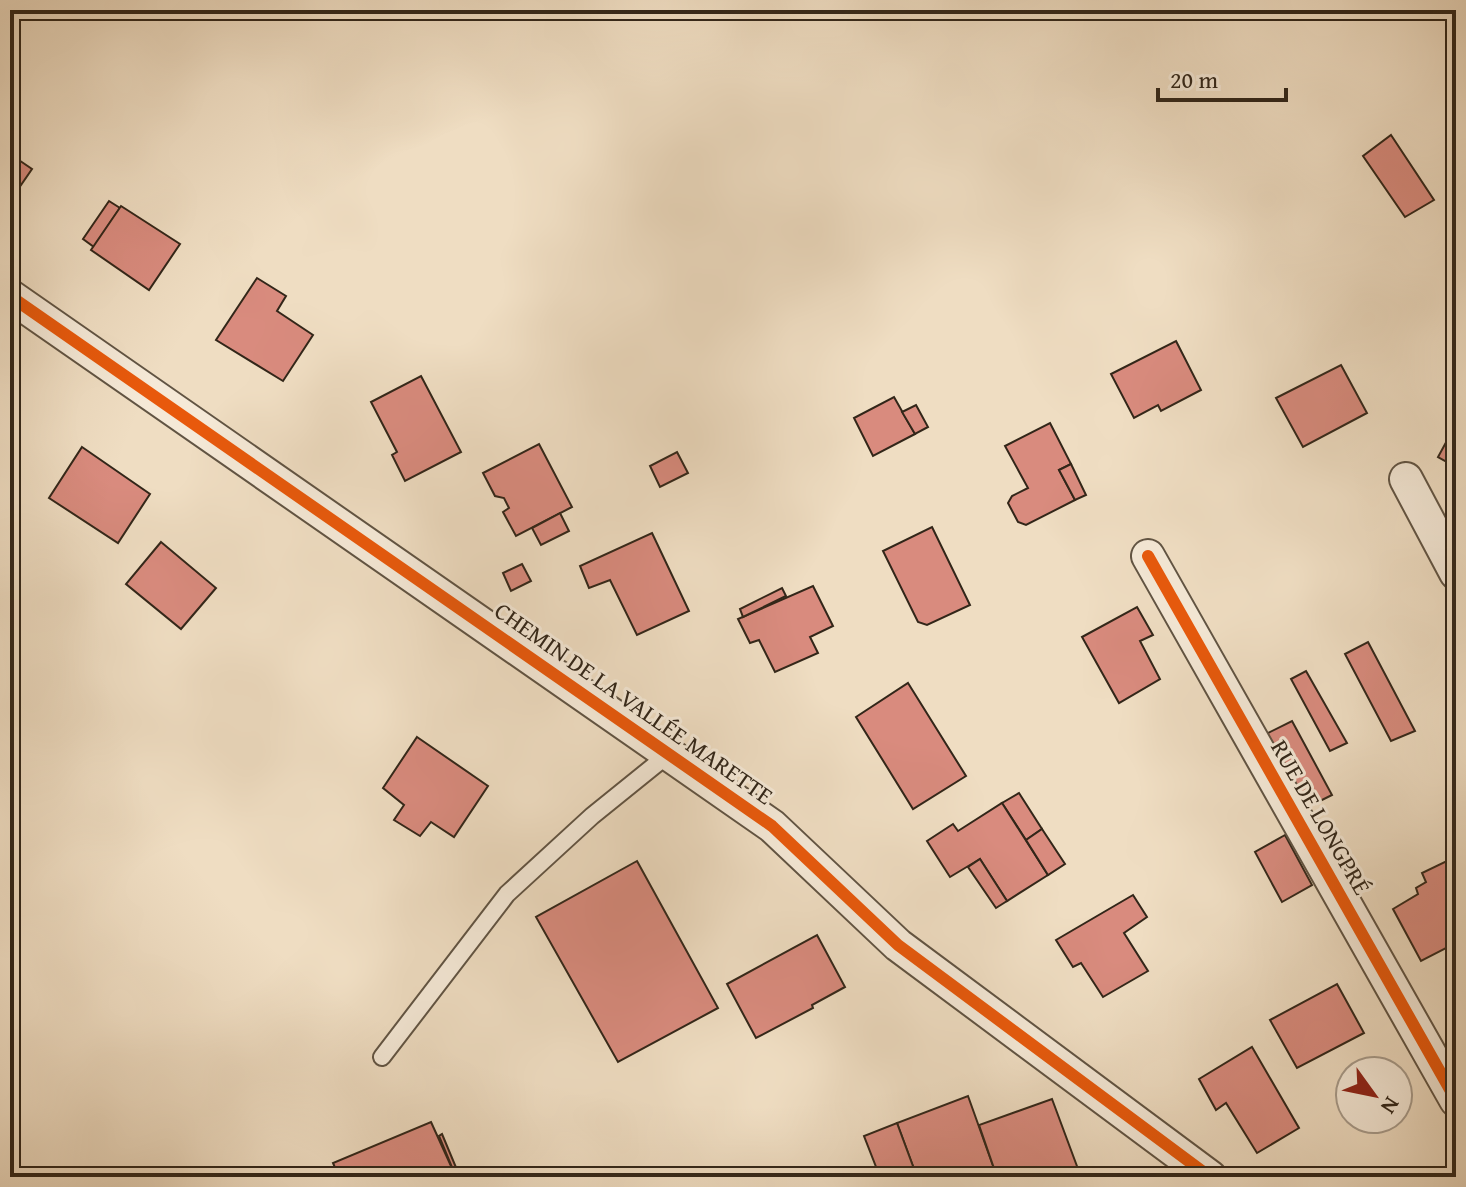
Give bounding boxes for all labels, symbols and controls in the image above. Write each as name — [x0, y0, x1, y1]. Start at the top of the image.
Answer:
scale bar — [1158, 52, 1286, 102]
text: 20 m — [1170, 62, 1218, 97]
street label: CHEMIN DE LA VALLÉE MARETTE — [488, 593, 780, 813]
street label: RUE DE LONGPRÉ — [1262, 733, 1380, 901]
north arrow — [1334, 1055, 1414, 1135]
text: N — [1373, 1091, 1408, 1121]

